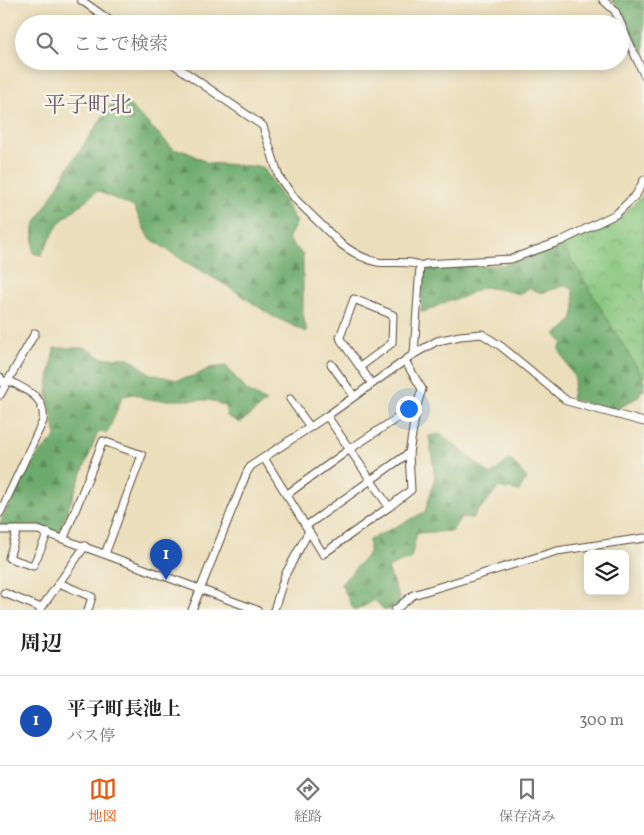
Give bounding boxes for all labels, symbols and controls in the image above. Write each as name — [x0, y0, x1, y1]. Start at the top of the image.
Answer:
search box — [15, 15, 629, 70]
icon: search — [33, 29, 61, 57]
text: ここで検索 — [73, 32, 168, 58]
district label: 平子町北 — [44, 91, 132, 122]
your location — [396, 396, 422, 422]
pin: 1 — [150, 539, 182, 580]
map controls — [584, 550, 629, 595]
button: layers — [584, 550, 629, 595]
text: 周辺 — [20, 630, 62, 659]
text: 平子町長池上 — [67, 697, 181, 723]
text: 1 — [33, 710, 39, 732]
text: 300 m — [579, 710, 624, 732]
text: バス停 — [67, 726, 115, 748]
tab: 地図 — [89, 775, 117, 827]
tab: 経路 — [294, 775, 322, 827]
tab: 保存済み — [499, 775, 555, 827]

